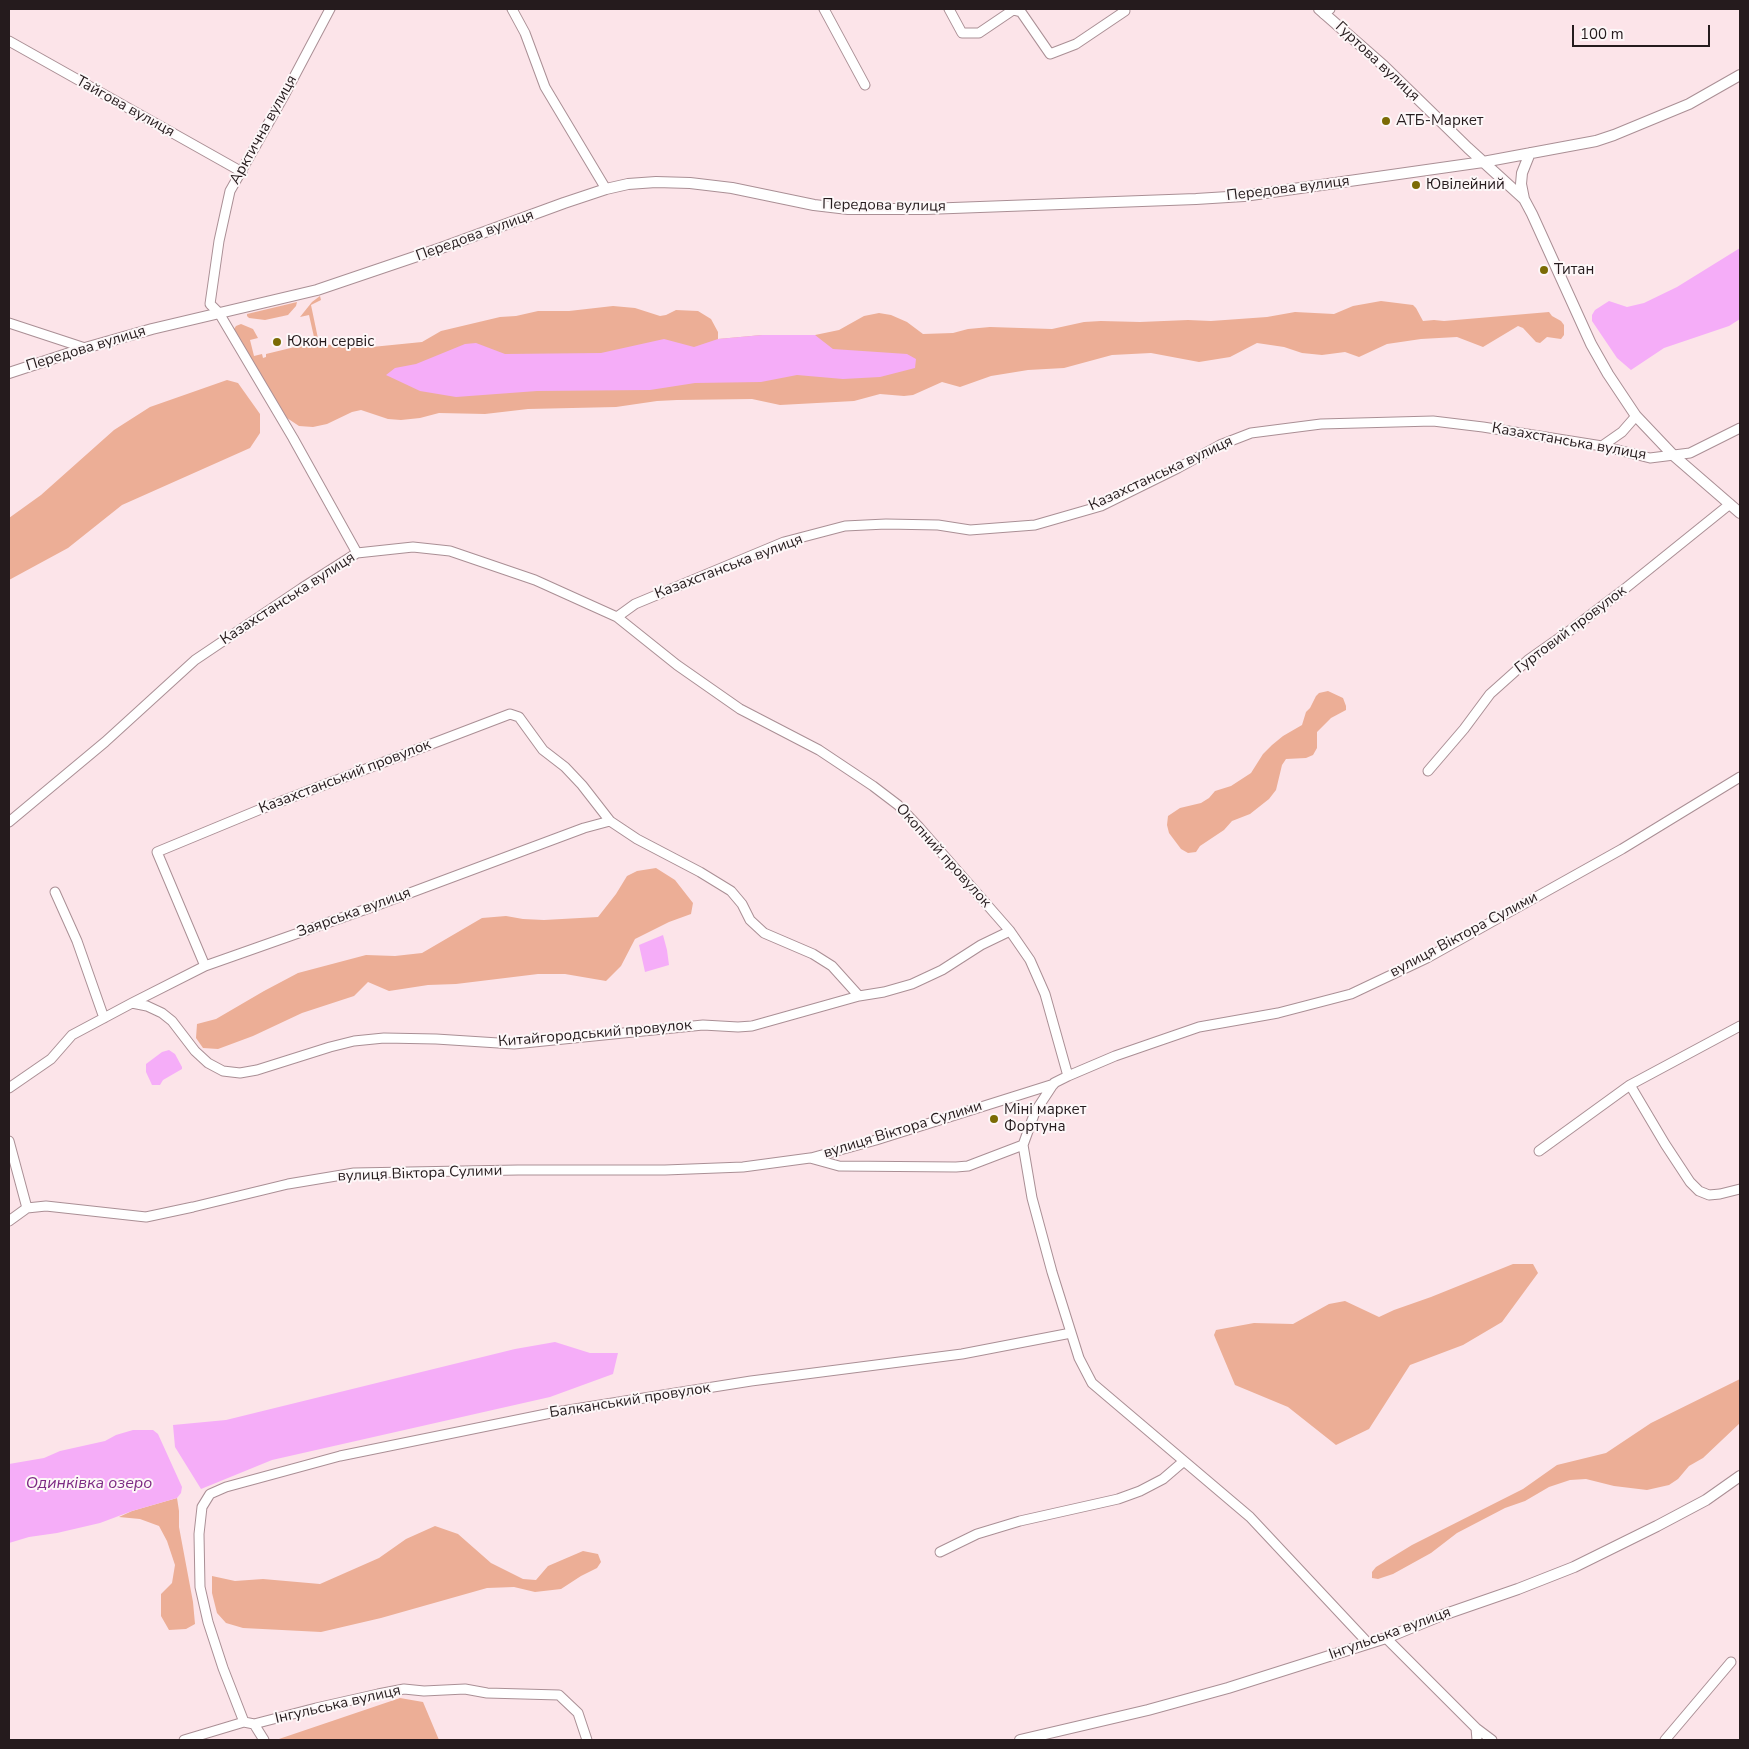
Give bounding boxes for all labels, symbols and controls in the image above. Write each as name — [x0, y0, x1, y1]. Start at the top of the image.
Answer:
scale bar — [1574, 15, 1712, 47]
street label: Гуртова вулиця — [1331, 18, 1423, 106]
text: 100 m — [1580, 24, 1624, 44]
street label: Тайгова вулиця — [73, 72, 177, 142]
street label: Арктична вулиця — [227, 72, 301, 188]
place label: АТБ-Маркет — [1396, 112, 1483, 130]
marker: АТБ-Маркет — [1380, 115, 1392, 127]
street label: Передова вулиця — [1225, 173, 1351, 205]
place label: Ювілейний — [1426, 176, 1505, 194]
marker: Ювілейний — [1410, 179, 1422, 191]
street label: Передова вулиця — [822, 196, 946, 216]
street label: Передова вулиця — [414, 206, 536, 266]
place label: Титан — [1554, 261, 1594, 279]
marker: Титан — [1538, 264, 1550, 276]
street label: Передова вулиця — [24, 322, 148, 376]
place label: Юкон сервіс — [287, 333, 374, 351]
marker: Юкон сервіс — [271, 336, 283, 348]
street label: Казахстанська вулиця — [1490, 420, 1648, 464]
street label: Казахстанська вулиця — [1086, 433, 1236, 515]
street label: Казахстанська вулиця — [653, 531, 805, 603]
street label: Казахстанська вулиця — [217, 549, 359, 649]
street label: Гуртовий провулок — [1512, 582, 1630, 678]
street label: Казахстанський провулок — [256, 736, 434, 818]
street label: Окопний провулок — [892, 800, 994, 912]
street label: Заярська вулиця — [295, 884, 413, 942]
street label: вулиця Віктора Сулими — [1387, 888, 1541, 982]
street label: Китайгородський провулок — [497, 1017, 693, 1051]
street label: вулиця Віктора Сулими — [822, 1097, 984, 1163]
place label: Міні маркет Фортуна — [1004, 1101, 1086, 1136]
marker: Міні маркет Фортуна — [988, 1113, 1000, 1125]
street label: вулиця Віктора Сулими — [337, 1162, 503, 1186]
street label: Балканський провулок — [548, 1379, 712, 1423]
water label: Одинківка озеро — [26, 1474, 152, 1494]
street label: Інгульська вулиця — [1327, 1604, 1453, 1664]
street label: Інгульська вулиця — [273, 1682, 403, 1728]

